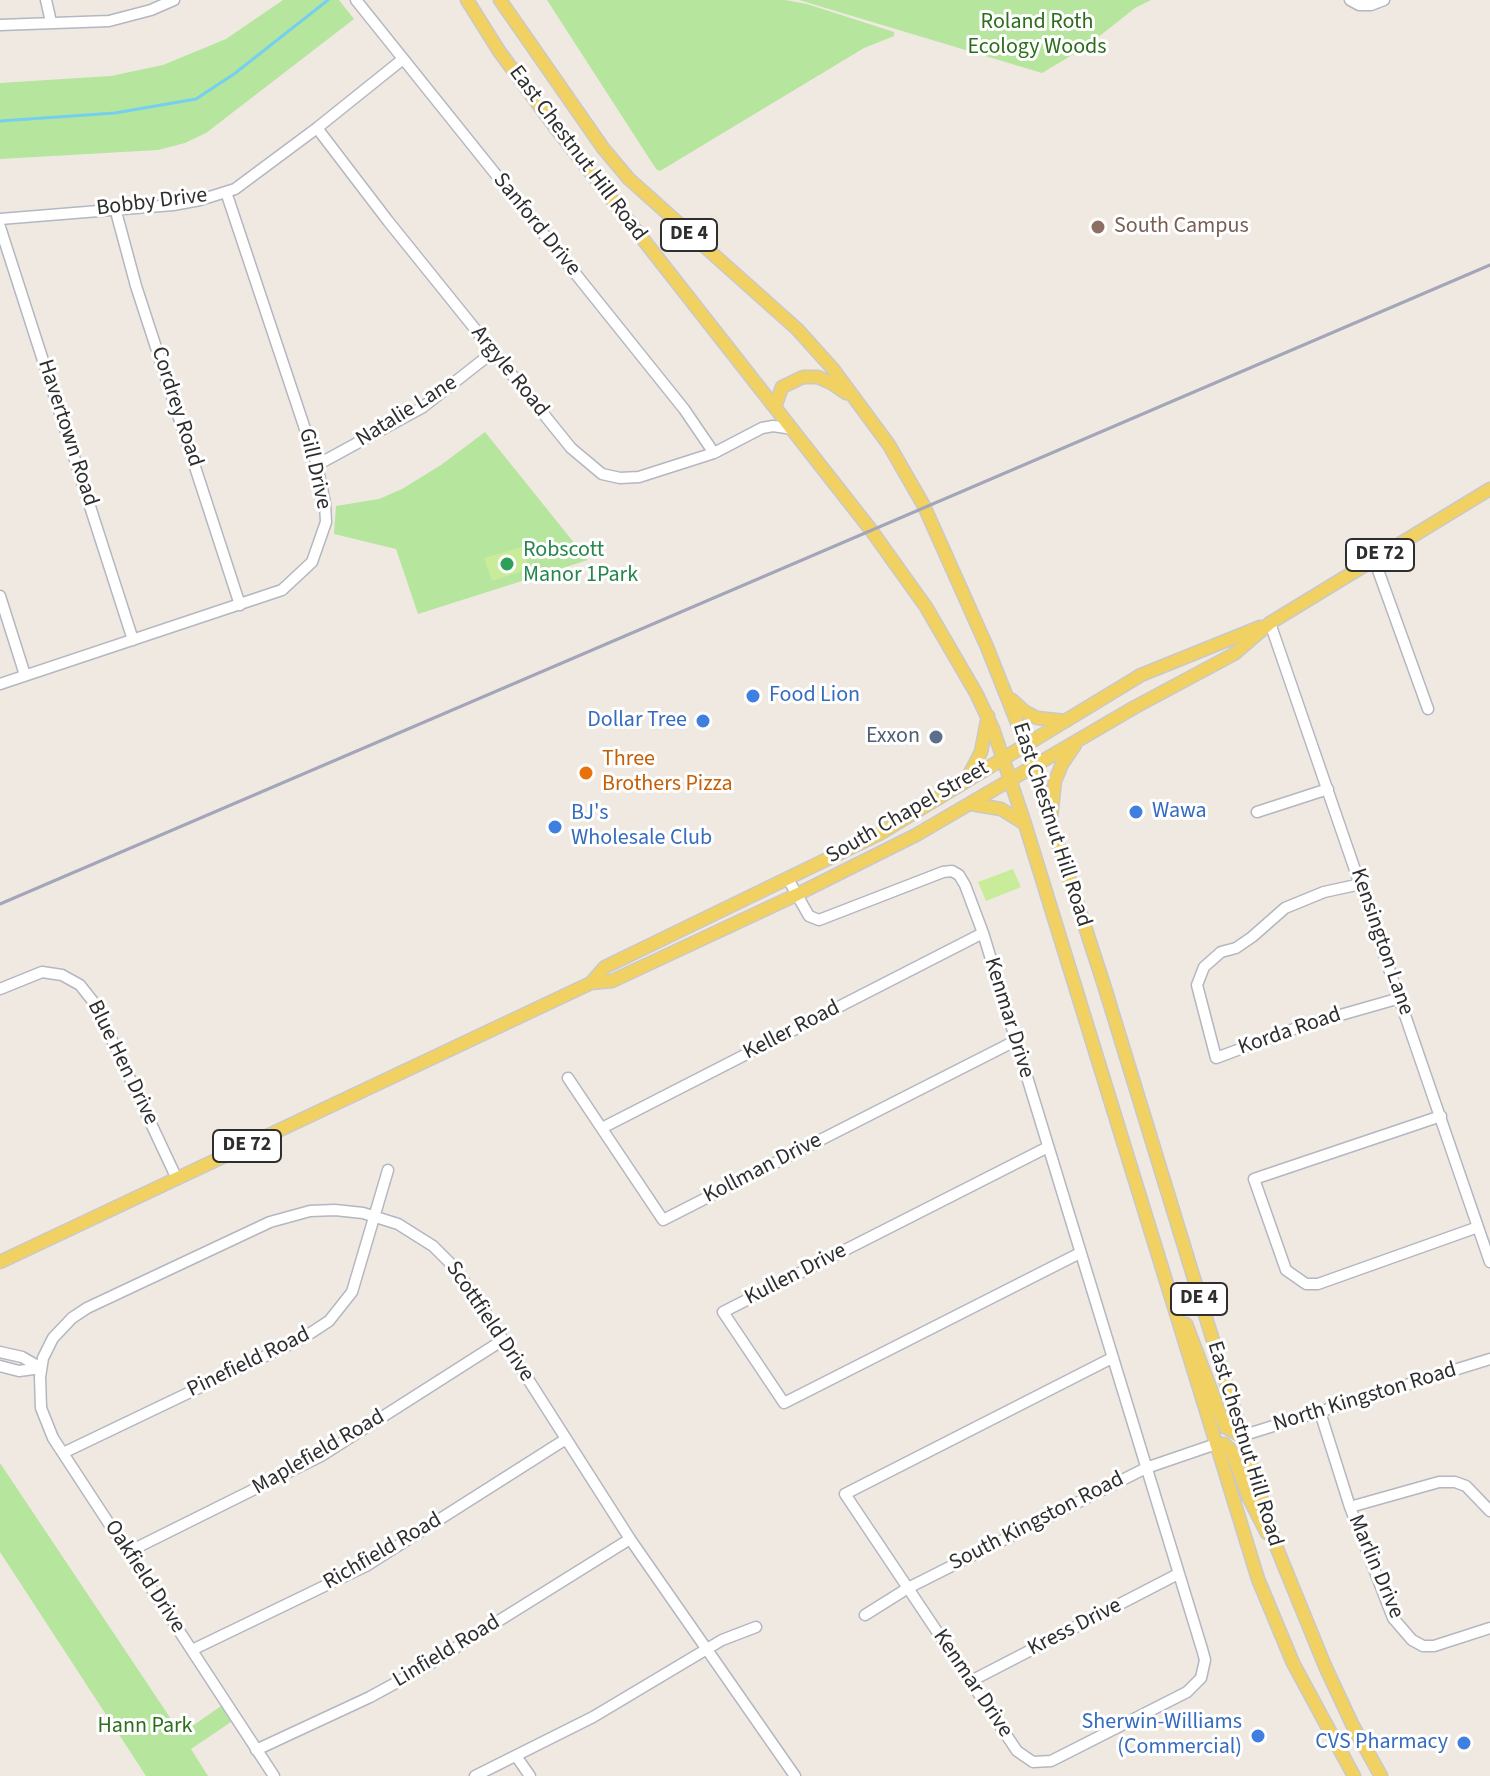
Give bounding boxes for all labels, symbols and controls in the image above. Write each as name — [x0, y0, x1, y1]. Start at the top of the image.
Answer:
park label: Roland Roth Ecology Woods — [967, 10, 1107, 62]
street label: East Chestnut Hill Road — [502, 61, 652, 247]
street label: Sanford Drive — [487, 168, 585, 282]
street label: Bobby Drive — [95, 183, 209, 223]
place label: South Campus — [1114, 214, 1249, 240]
marker: South Campus — [1089, 218, 1107, 236]
road number: DE 4 — [661, 219, 717, 251]
street label: Argyle Road — [464, 321, 554, 423]
street label: Cordrey Road — [144, 344, 208, 470]
street label: Havertown Road — [31, 356, 103, 510]
street label: Natalie Lane — [352, 371, 462, 453]
street label: Gill Drive — [292, 426, 336, 512]
place label: Robscott Manor 1Park — [523, 538, 638, 590]
road number: DE 72 — [1346, 539, 1414, 571]
marker: Robscott Manor 1Park — [498, 555, 516, 573]
place label: Food Lion — [769, 683, 860, 709]
marker: Food Lion — [744, 687, 762, 705]
place label: Dollar Tree — [587, 708, 687, 734]
marker: Dollar Tree — [694, 712, 712, 730]
street label: East Chestnut Hill Road — [1005, 719, 1097, 931]
place label: Exxon — [866, 724, 920, 750]
marker: Exxon — [927, 728, 945, 746]
place label: Three Brothers Pizza — [602, 747, 733, 798]
street label: South Chapel Street — [822, 756, 994, 870]
marker: Three Brothers Pizza — [577, 764, 595, 782]
place label: Wawa — [1152, 799, 1207, 825]
place label: BJ's Wholesale Club — [571, 801, 712, 852]
marker: Wawa — [1127, 803, 1145, 821]
marker: BJ's Wholesale Club — [546, 818, 564, 836]
street label: Kensington Lane — [1344, 865, 1418, 1019]
street label: Kenmar Drive — [977, 955, 1039, 1081]
street label: Keller Road — [739, 995, 845, 1067]
street label: Blue Hen Drive — [81, 996, 163, 1130]
street label: Korda Road — [1235, 1002, 1345, 1062]
street label: Kollman Drive — [699, 1128, 827, 1210]
road number: DE 72 — [213, 1130, 281, 1162]
street label: Kullen Drive — [741, 1238, 851, 1312]
street label: Scottfield Drive — [439, 1257, 539, 1387]
road number: DE 4 — [1171, 1283, 1227, 1315]
street label: Pinefield Road — [183, 1322, 315, 1404]
street label: East Chestnut Hill Road — [1200, 1338, 1288, 1550]
street label: North Kingston Road — [1270, 1358, 1460, 1438]
street label: Maplefield Road — [248, 1405, 390, 1501]
street label: South Kingston Road — [945, 1467, 1129, 1577]
street label: Richfield Road — [319, 1508, 447, 1596]
street label: Marlin Drive — [1341, 1511, 1409, 1623]
street label: Oakfield Drive — [98, 1516, 190, 1638]
street label: Kress Drive — [1024, 1593, 1126, 1663]
street label: Linfield Road — [389, 1610, 505, 1694]
street label: Kenmar Drive — [926, 1625, 1018, 1743]
place label: Sherwin-Williams (Commercial) — [1082, 1710, 1242, 1762]
park label: Hann Park — [97, 1714, 193, 1740]
marker: Sherwin-Williams (Commercial) — [1249, 1727, 1267, 1745]
place label: CVS Pharmacy — [1315, 1730, 1448, 1756]
marker: CVS Pharmacy — [1455, 1734, 1473, 1752]

